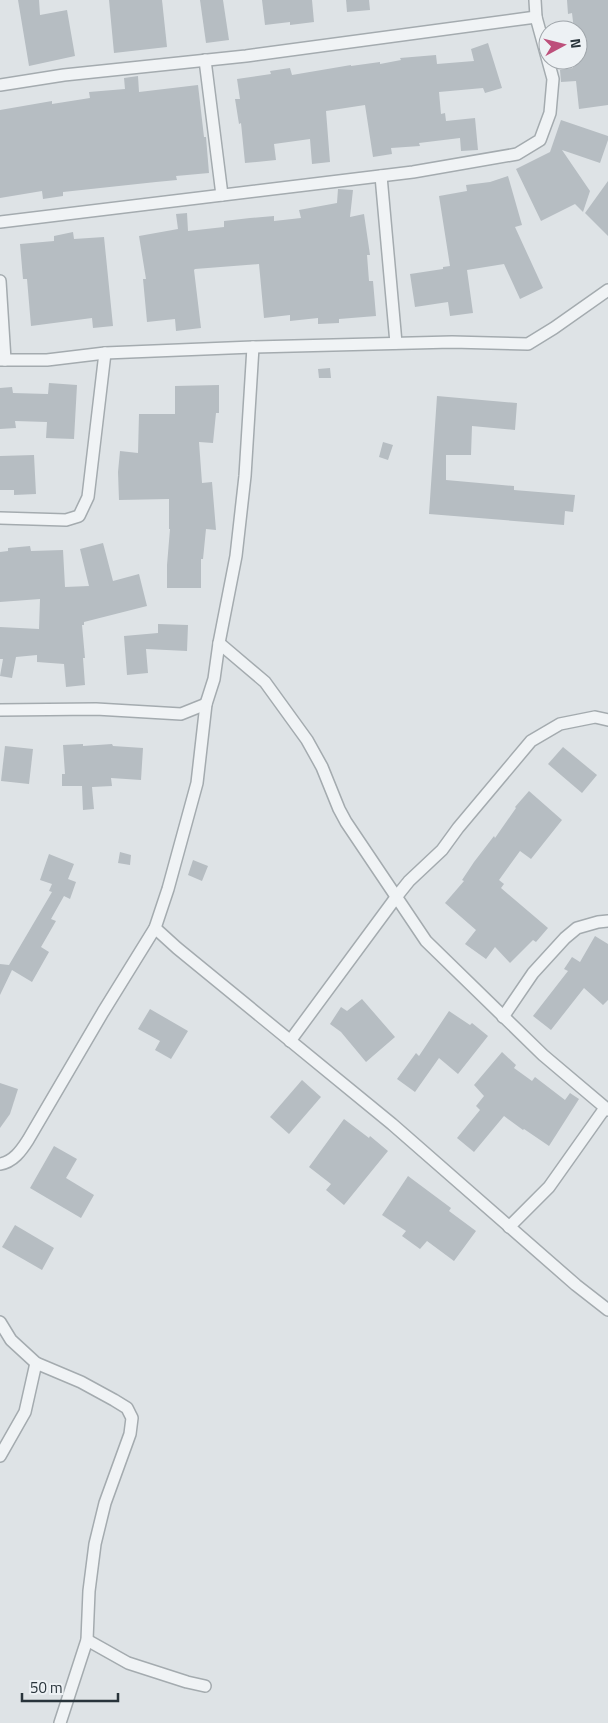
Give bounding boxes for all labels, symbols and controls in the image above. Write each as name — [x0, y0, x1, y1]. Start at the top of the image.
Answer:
north arrow — [538, 20, 588, 70]
text: N — [565, 37, 587, 49]
scale bar — [22, 1670, 119, 1702]
text: 50 m — [30, 1676, 63, 1699]

